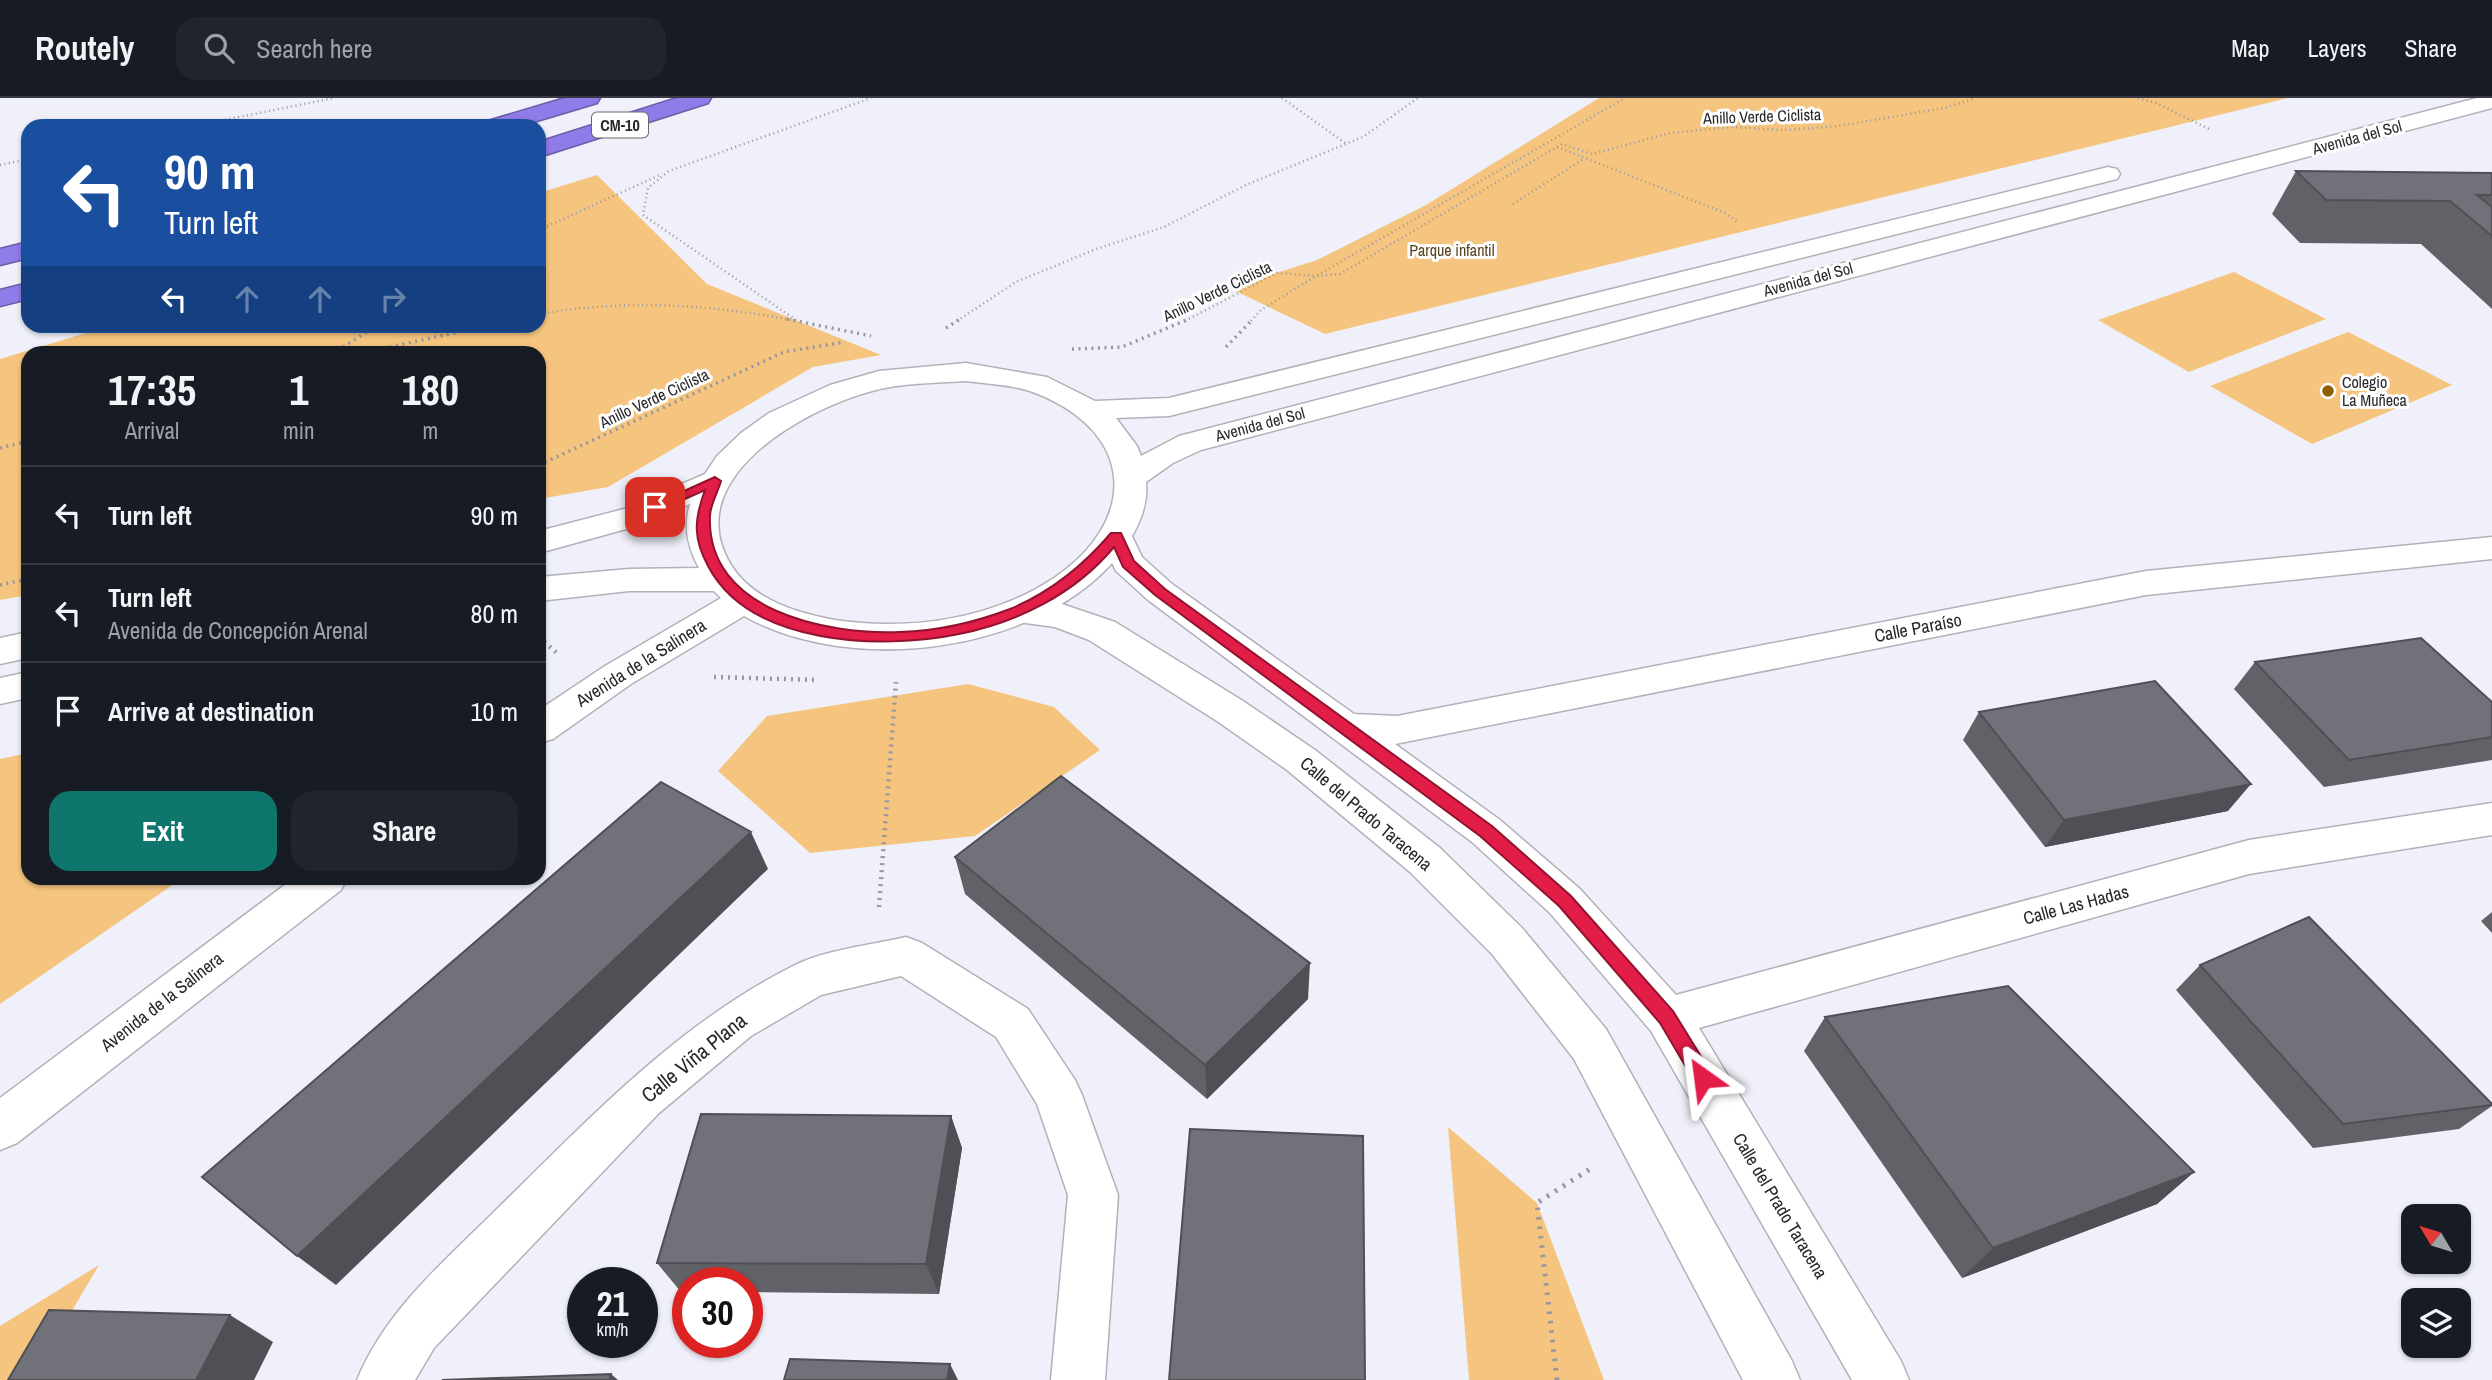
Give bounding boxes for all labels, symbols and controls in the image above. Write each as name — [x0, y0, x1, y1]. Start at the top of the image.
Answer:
search box — [176, 17, 666, 80]
text: Routely — [35, 26, 134, 70]
icon: search — [200, 29, 238, 67]
text: Search here — [256, 31, 372, 66]
text: Map — [2231, 32, 2269, 64]
text: Layers — [2307, 32, 2366, 64]
text: Share — [2404, 32, 2457, 64]
street label: Anillo Verde Ciclista — [1702, 103, 1822, 129]
road number: CM-10 — [592, 113, 648, 138]
street label: Avenida del Sol — [2309, 114, 2404, 160]
text: 90 m — [164, 138, 256, 204]
icon: left — [49, 147, 140, 238]
text: Turn left — [164, 201, 258, 244]
park label: Parque infantil — [1409, 239, 1495, 261]
street label: Anillo Verde Ciclista — [1158, 255, 1276, 327]
street label: Avenida del Sol — [1760, 256, 1855, 302]
icon: left — [155, 280, 193, 318]
icon: ahead — [228, 280, 266, 318]
icon: ahead — [301, 280, 339, 318]
icon: right — [374, 280, 412, 318]
text: 17:35 — [108, 362, 196, 418]
text: 1 — [289, 362, 308, 418]
text: 180 — [402, 362, 459, 418]
street label: Anillo Verde Ciclista — [595, 363, 713, 433]
place label: Colegio La Muñeca — [2342, 371, 2408, 411]
marker: Colegio La Muñeca — [2320, 383, 2336, 399]
street label: Avenida del Sol — [1212, 401, 1307, 447]
text: Arrival — [125, 415, 179, 446]
text: min — [283, 415, 315, 446]
text: m — [422, 415, 438, 446]
pin — [625, 477, 685, 537]
icon: arrive — [636, 488, 674, 526]
icon: left — [49, 496, 87, 534]
text: Turn left — [108, 498, 192, 533]
text: 90 m — [471, 498, 518, 533]
text: Turn left — [108, 580, 192, 615]
icon: left — [49, 594, 87, 632]
text: 80 m — [471, 596, 518, 631]
street label: Calle Paraíso — [1872, 607, 1964, 648]
street label: Avenida de la Salinera — [570, 612, 711, 713]
text: Avenida de Concepción Arenal — [108, 615, 368, 646]
icon: arrive — [49, 692, 87, 730]
text: Arrive at destination — [108, 694, 314, 729]
text: 10 m — [471, 694, 518, 729]
street label: Calle del Prado Taracena — [1295, 751, 1438, 876]
button: Exit — [49, 791, 277, 871]
button: Share — [291, 791, 518, 871]
street label: Calle Las Hadas — [2020, 878, 2131, 931]
street label: Avenida de la Salinera — [94, 946, 228, 1058]
street label: Calle Viña Plana — [635, 1006, 753, 1109]
position arrow — [1666, 1041, 1740, 1115]
street label: Calle del Prado Taracena — [1727, 1128, 1834, 1283]
north arrow — [2401, 1204, 2471, 1274]
map controls — [2401, 1204, 2471, 1358]
speed limit sign: 30 — [672, 1267, 763, 1358]
text: 21 — [597, 1280, 628, 1327]
button: layers — [2401, 1288, 2471, 1358]
text: km/h — [597, 1317, 629, 1342]

